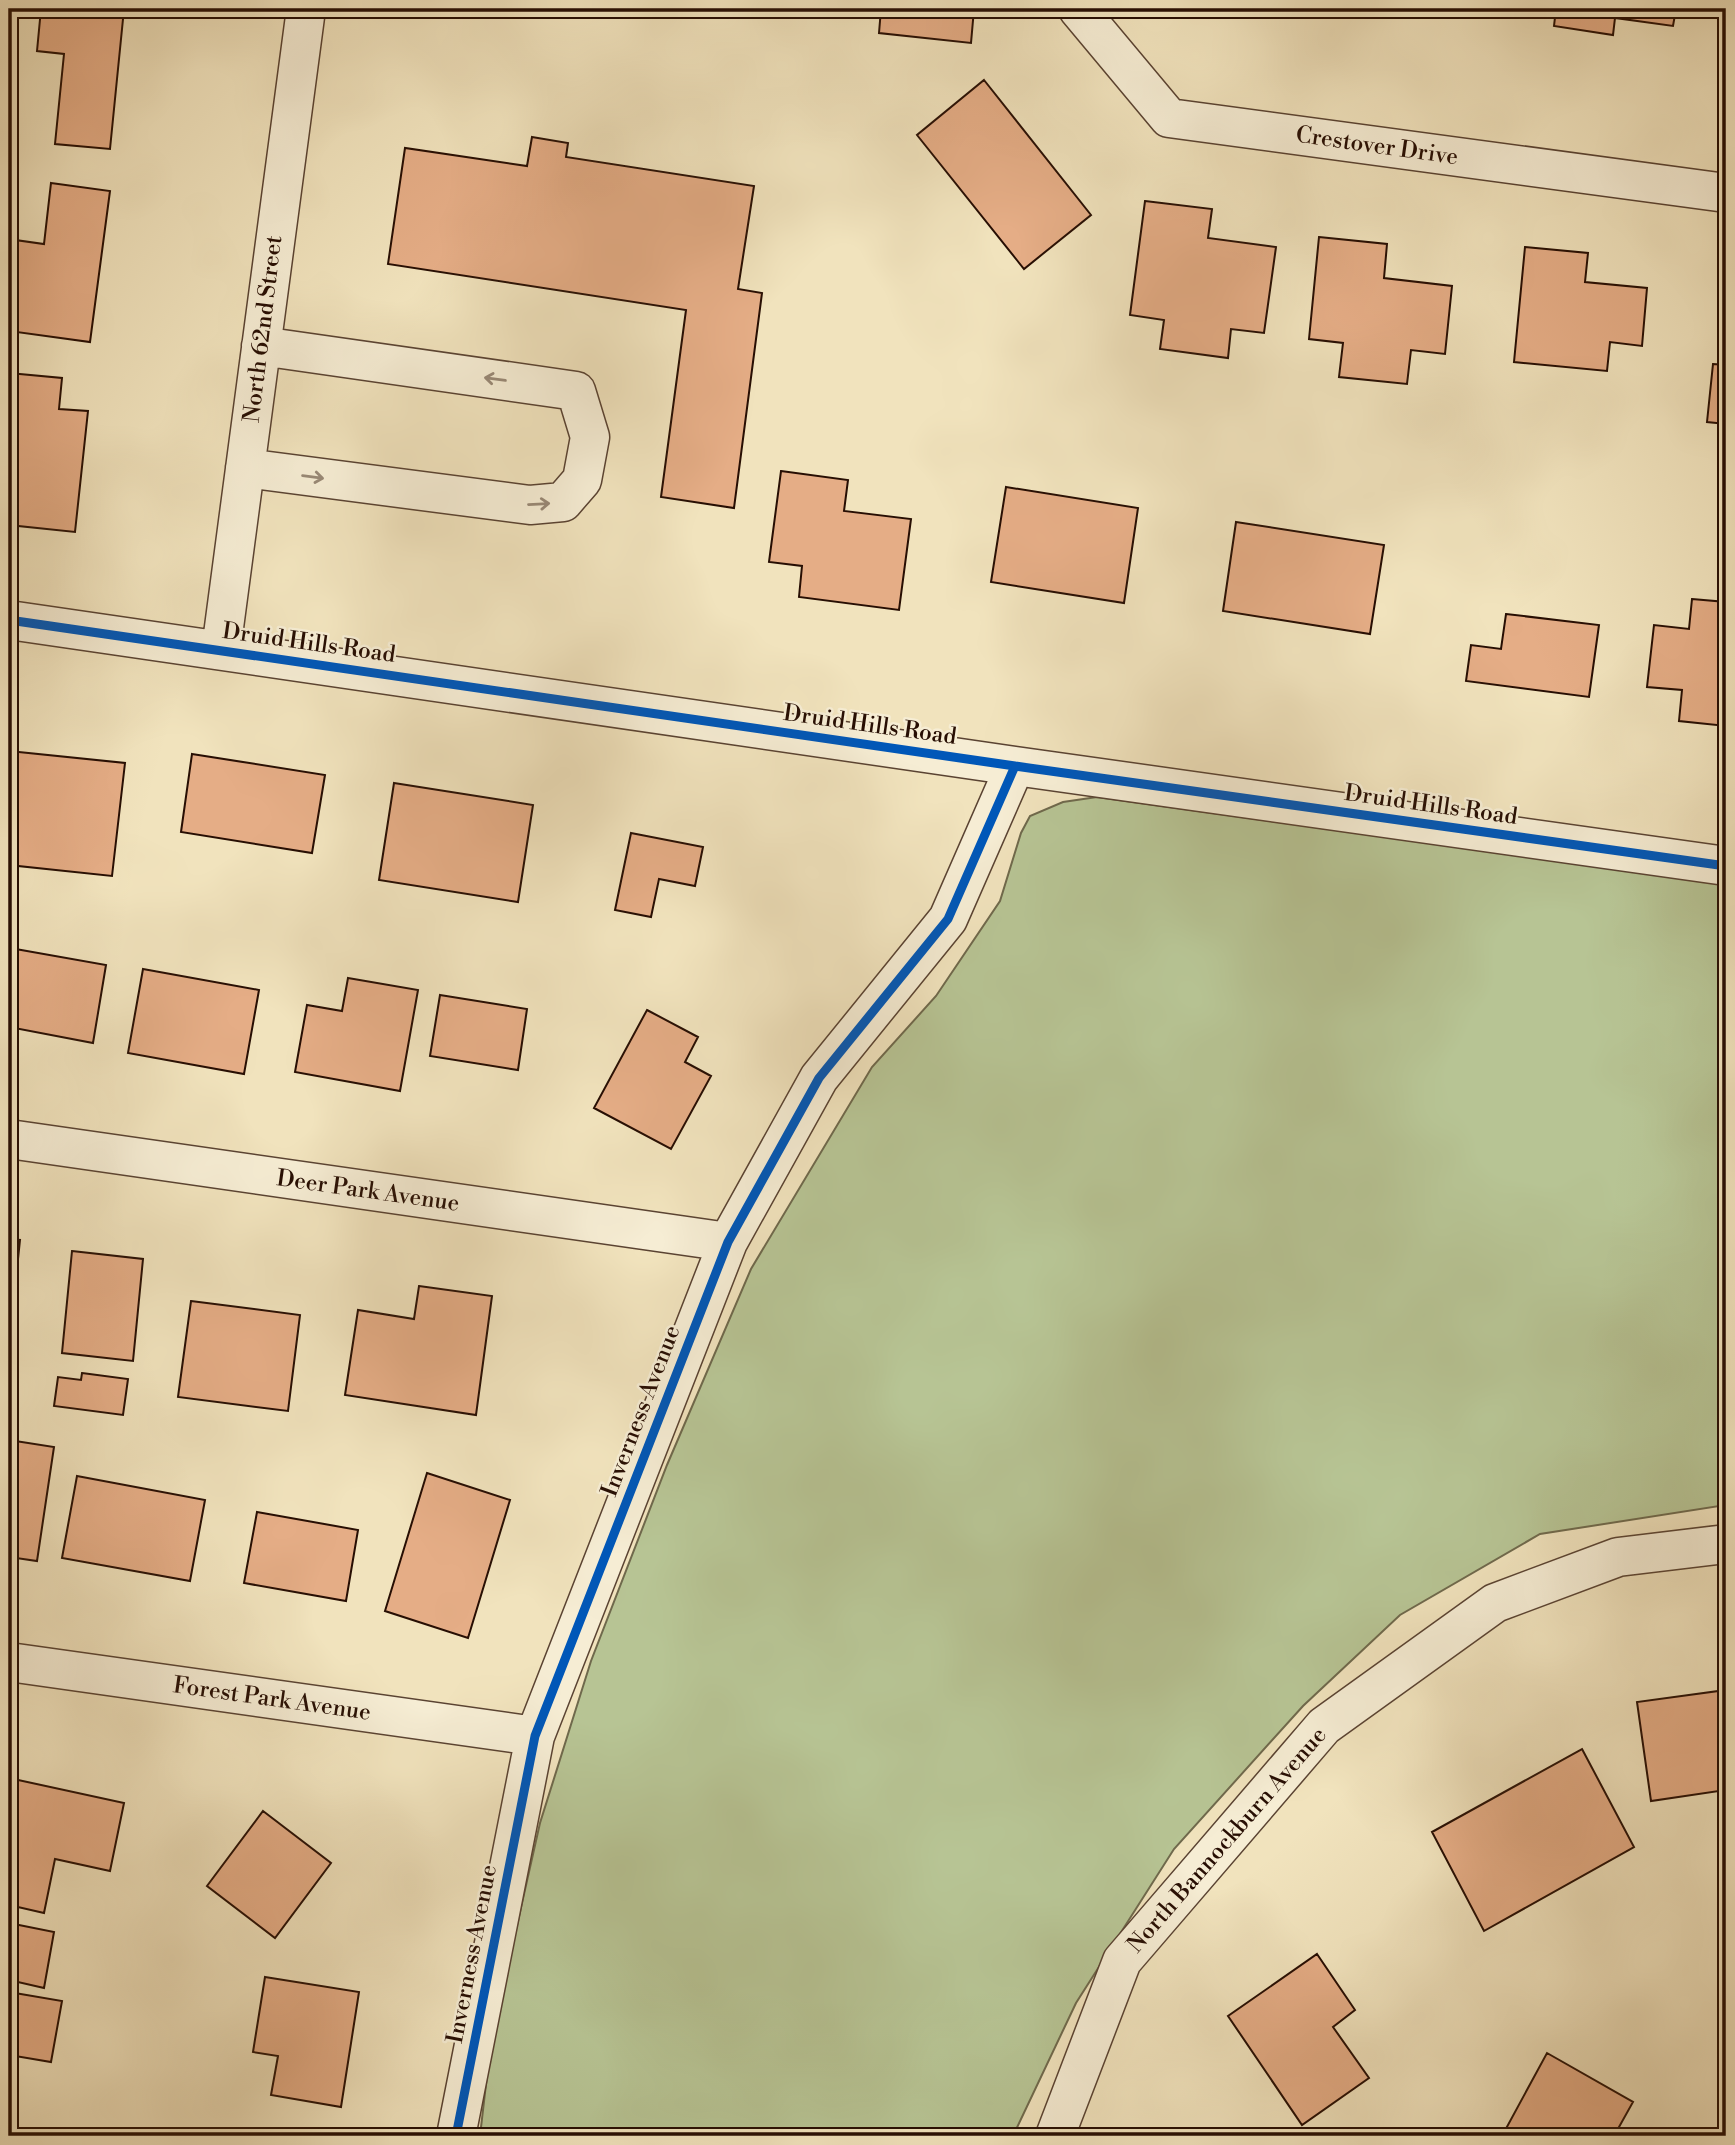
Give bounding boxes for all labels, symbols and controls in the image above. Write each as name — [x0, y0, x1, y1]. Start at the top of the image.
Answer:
street label: Crestover Drive — [1294, 121, 1460, 171]
street label: North 62nd Street — [238, 234, 288, 424]
one-way arrow — [484, 373, 507, 386]
one-way arrow — [301, 470, 324, 483]
one-way arrow — [527, 497, 550, 510]
street label: Druid Hills Road — [221, 617, 397, 669]
street label: Druid Hills Road — [782, 699, 958, 751]
street label: Druid Hills Road — [1343, 779, 1519, 831]
street label: Deer Park Avenue — [275, 1164, 461, 1218]
street label: Inverness Avenue — [595, 1321, 687, 1501]
street label: Forest Park Avenue — [171, 1671, 373, 1727]
street label: North Bannockburn Avenue — [1121, 1721, 1333, 1959]
street label: Inverness Avenue — [441, 1862, 503, 2046]

